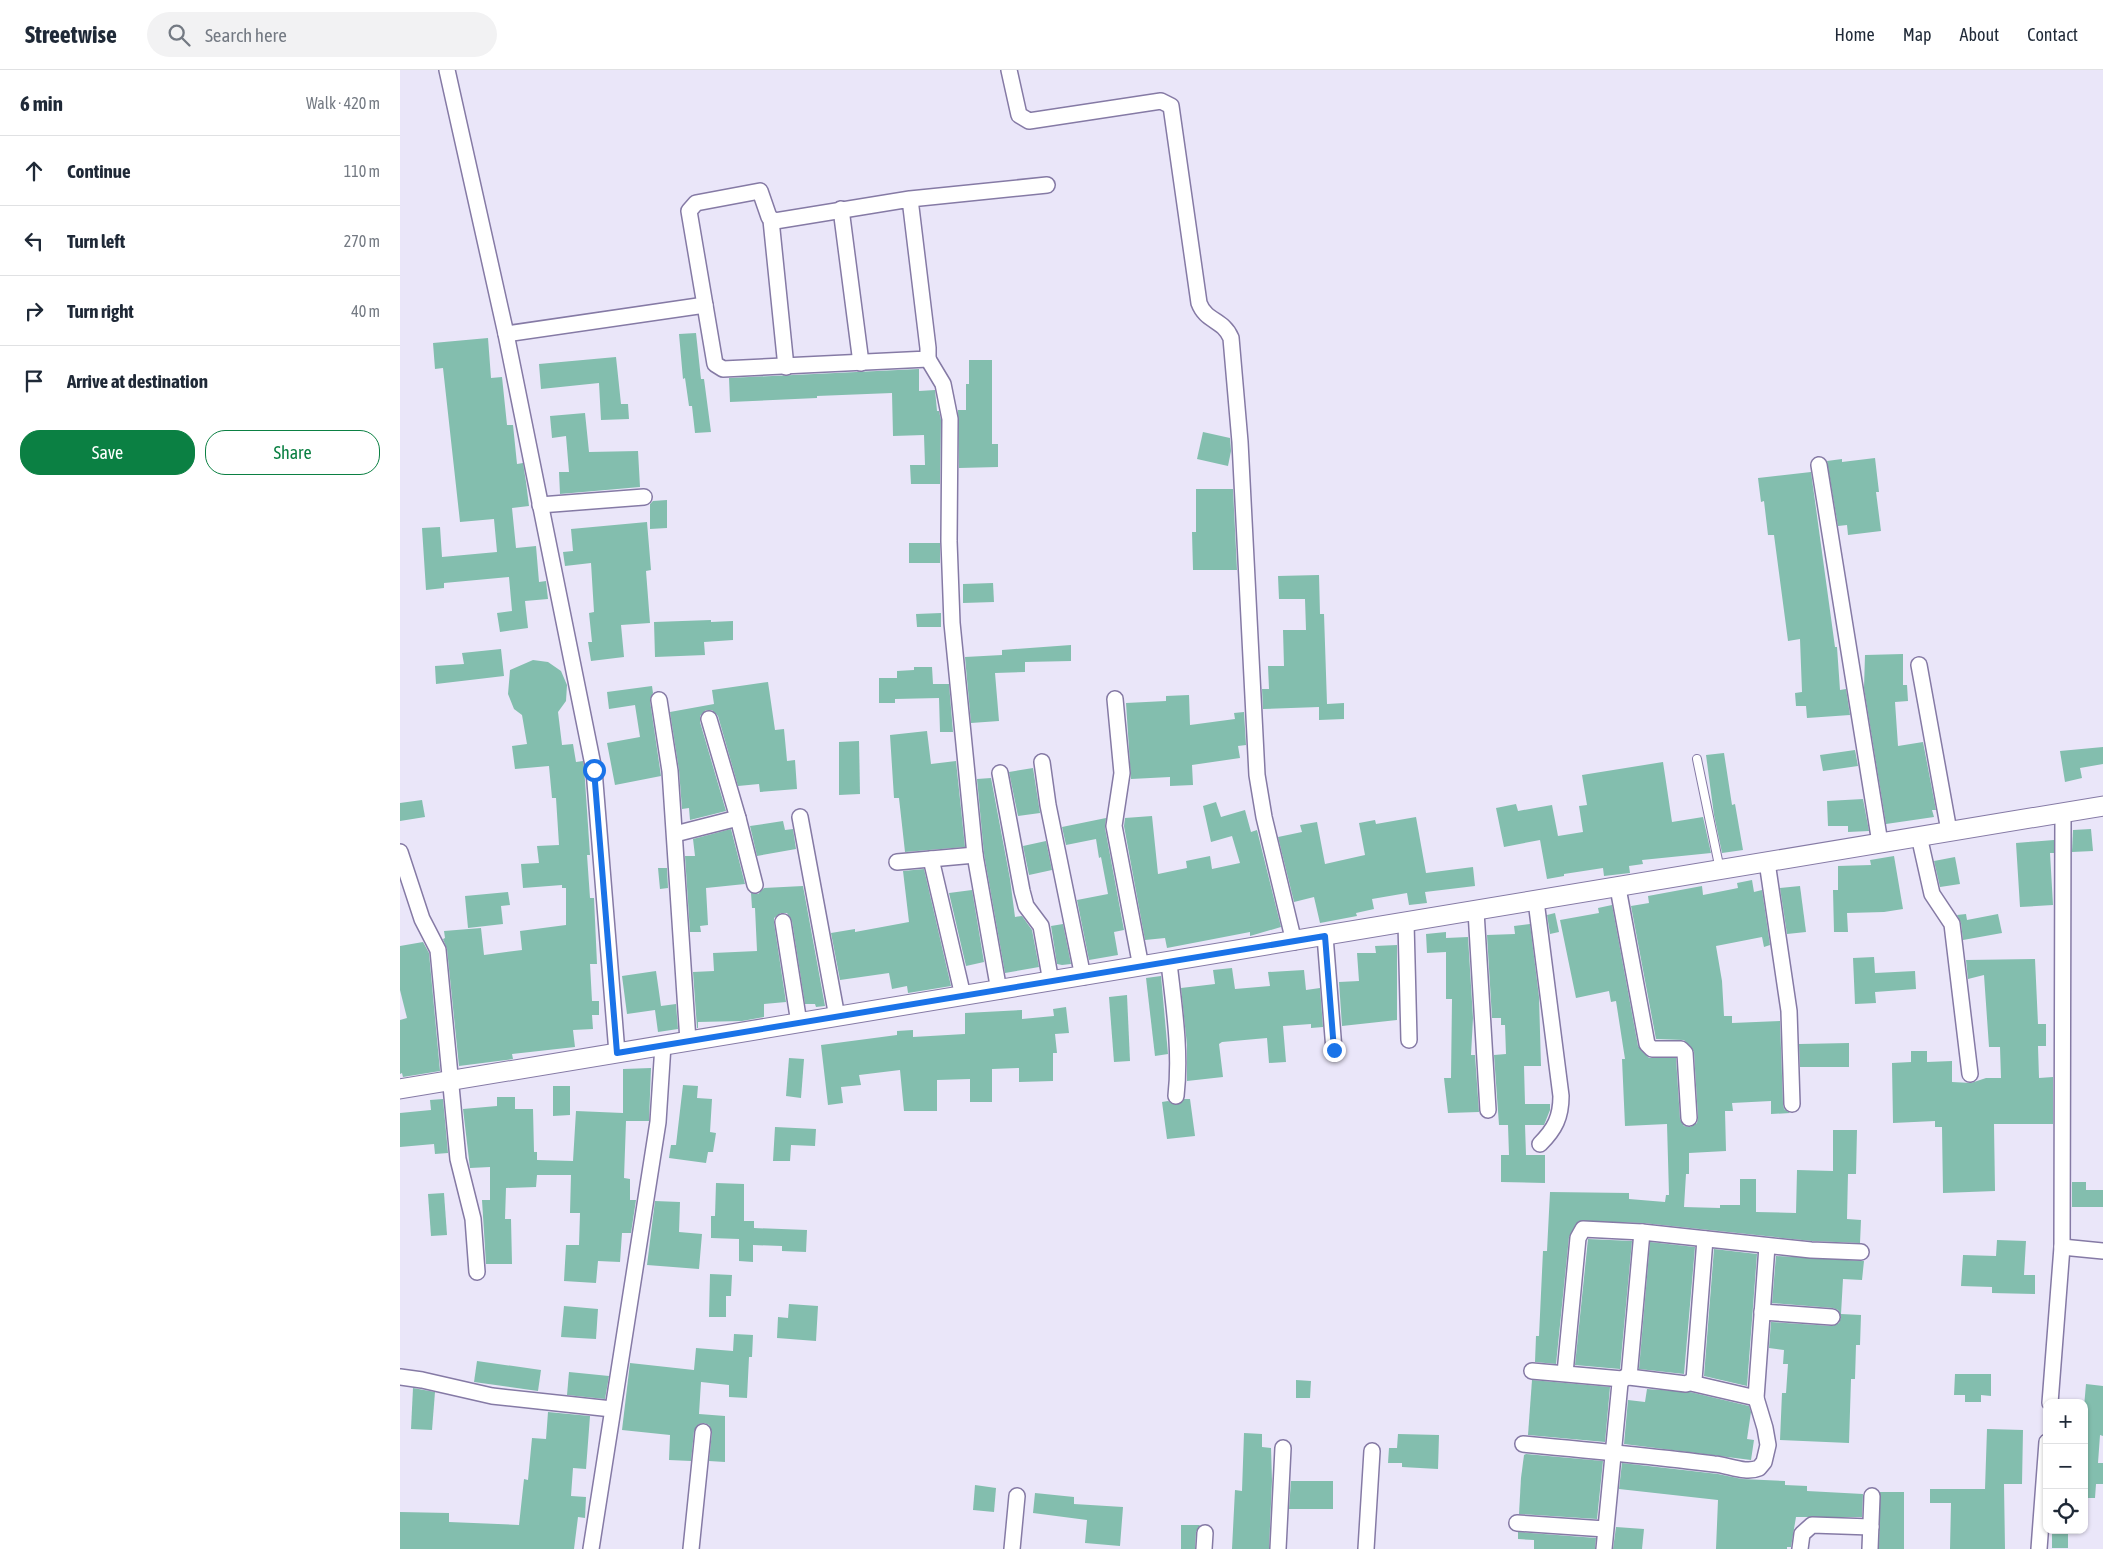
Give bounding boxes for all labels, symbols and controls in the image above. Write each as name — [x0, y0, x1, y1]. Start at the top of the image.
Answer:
search box — [147, 12, 497, 57]
text: Streetwise — [25, 21, 117, 48]
icon: search — [165, 21, 193, 49]
text: Search here — [205, 24, 287, 46]
text: Home — [1835, 24, 1875, 45]
text: Map — [1903, 24, 1932, 45]
text: About — [1960, 24, 1999, 45]
text: Contact — [2027, 24, 2078, 45]
text: 6 min — [20, 91, 63, 115]
text: Walk · 420 m — [306, 94, 380, 112]
icon: ahead — [20, 157, 48, 185]
text: Continue — [67, 160, 131, 182]
text: 110 m — [344, 162, 380, 180]
icon: left — [20, 227, 48, 255]
text: Turn left — [67, 230, 125, 252]
text: 270 m — [344, 232, 380, 250]
icon: right — [20, 297, 48, 325]
text: Turn right — [67, 300, 134, 322]
text: 40 m — [351, 302, 380, 320]
icon: arrive — [20, 367, 48, 395]
text: Arrive at destination — [67, 370, 208, 392]
button: Save — [20, 430, 195, 475]
button: Share — [205, 430, 380, 475]
route start — [583, 759, 606, 782]
route end — [1323, 1039, 1346, 1062]
map controls — [2043, 1399, 2088, 1534]
button: + — [2043, 1399, 2088, 1444]
button: − — [2043, 1444, 2088, 1489]
button: locate — [2043, 1489, 2088, 1534]

